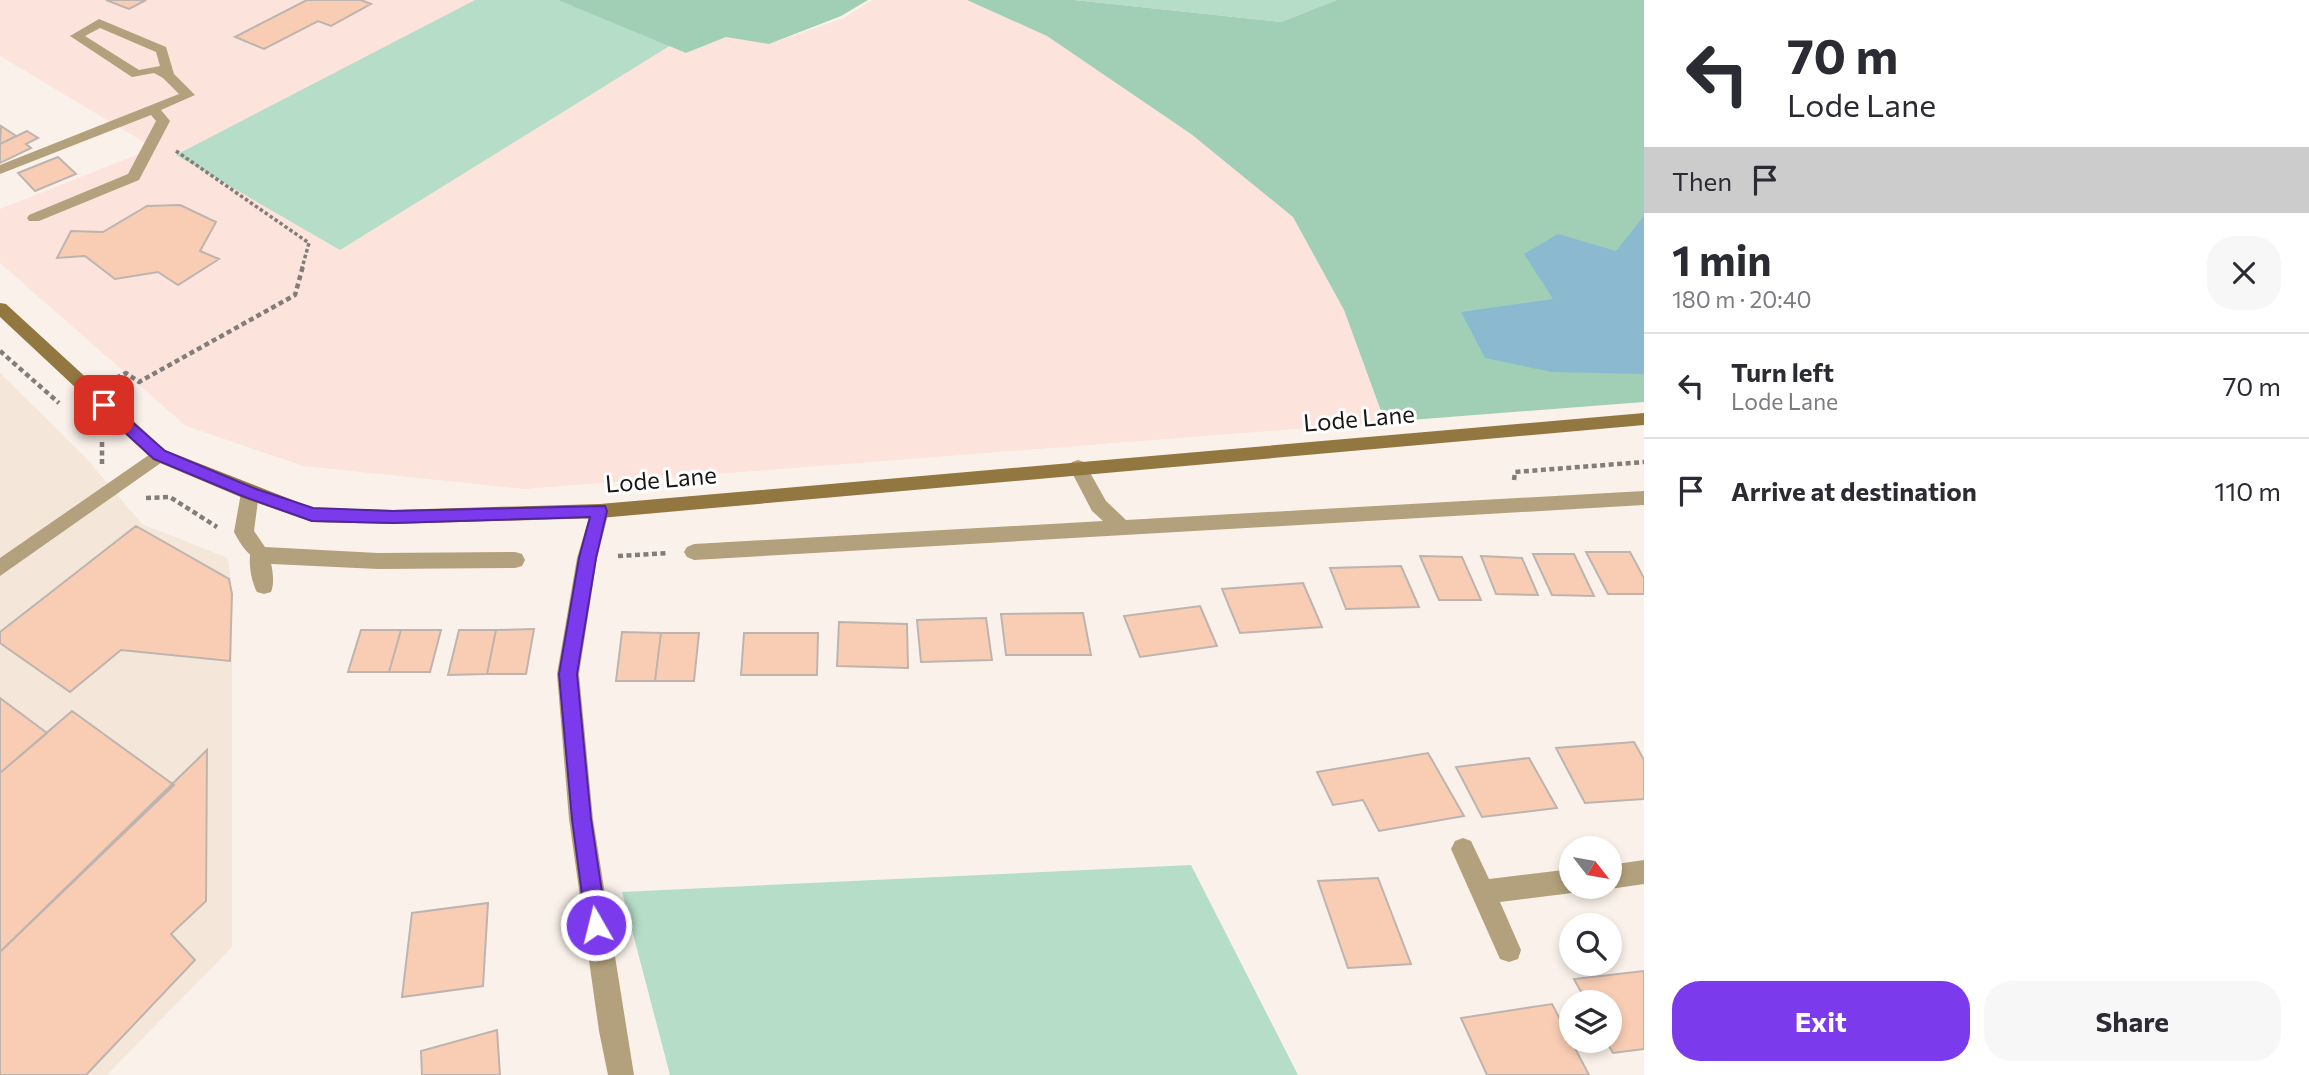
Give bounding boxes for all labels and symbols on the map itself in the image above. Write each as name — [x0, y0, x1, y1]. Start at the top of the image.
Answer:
pin — [74, 375, 134, 435]
street label: Lode Lane — [1302, 398, 1416, 437]
street label: Lode Lane — [604, 459, 718, 498]
north arrow — [1559, 836, 1622, 900]
position arrow — [559, 888, 633, 962]

